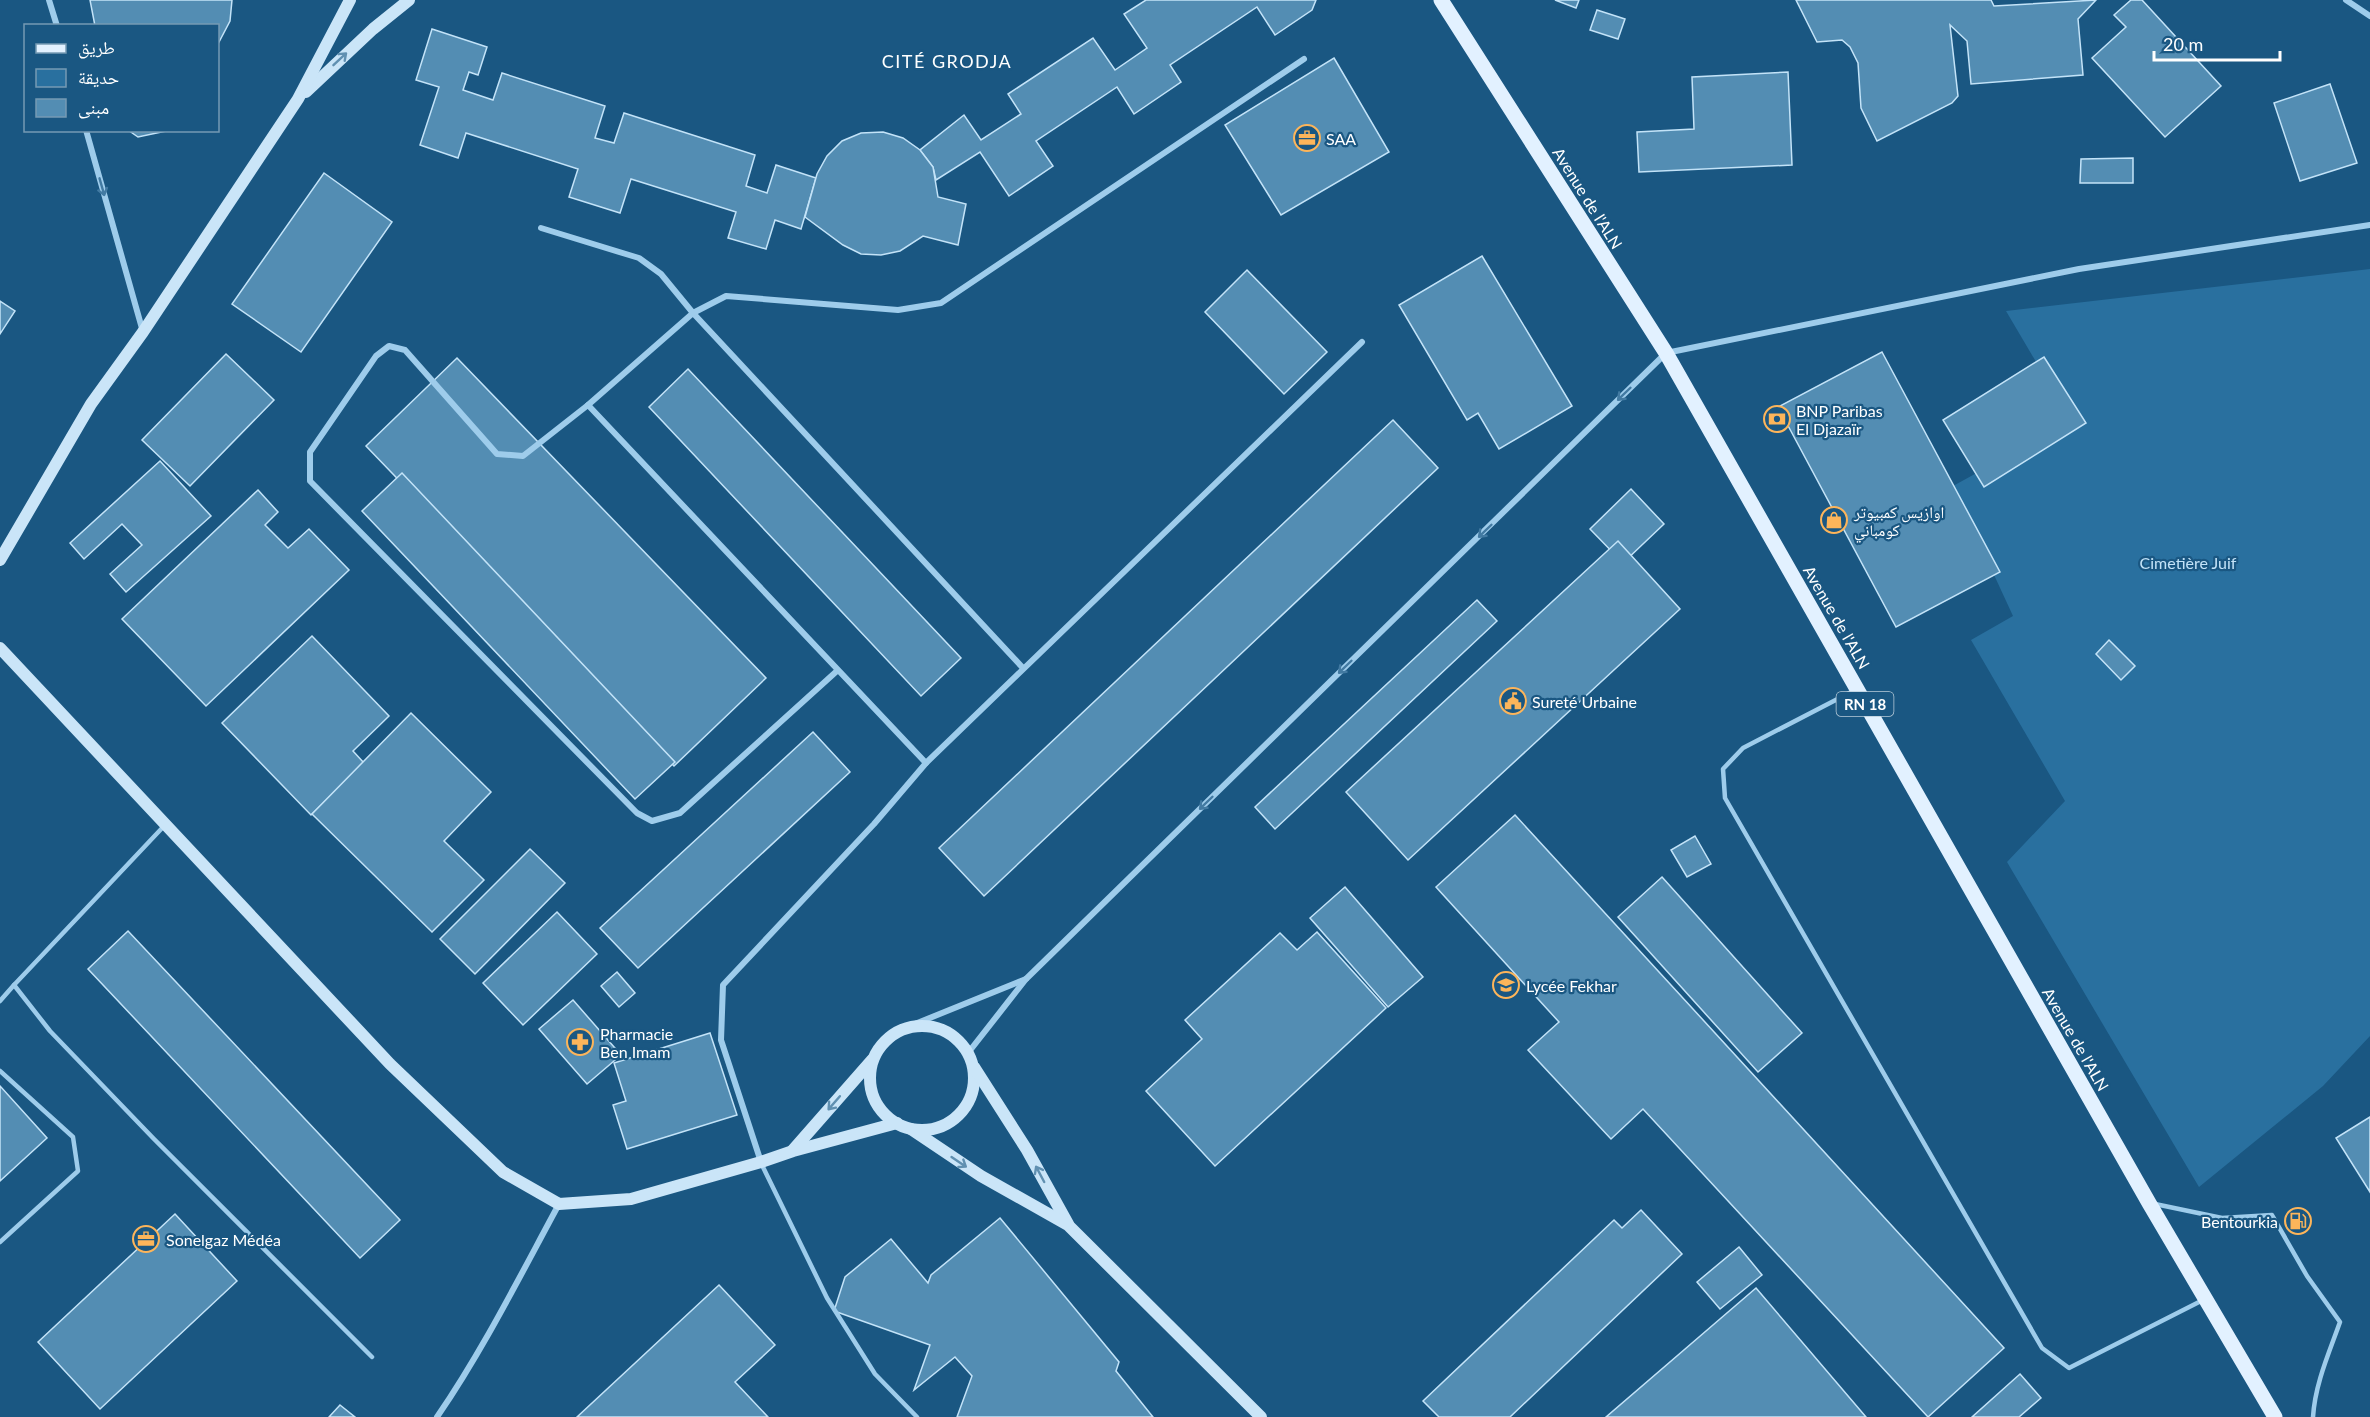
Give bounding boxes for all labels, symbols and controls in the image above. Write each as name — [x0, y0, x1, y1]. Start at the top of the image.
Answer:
legend — [24, 24, 219, 132]
scale bar — [2154, 24, 2280, 62]
text: 20 m — [2163, 33, 2203, 55]
text: طريق — [78, 36, 115, 59]
district label: CITÉ GRODJA — [882, 50, 1012, 72]
one-way arrow — [333, 52, 348, 66]
text: حديقة — [78, 66, 119, 88]
text: مبنى — [78, 96, 109, 119]
office icon: SAA — [1292, 123, 1322, 153]
place label: SAA — [1326, 129, 1356, 148]
street label: Avenue de l'ALN — [1549, 144, 1627, 252]
one-way arrow — [97, 177, 108, 196]
one-way arrow — [1616, 387, 1631, 402]
place label: BNP Paribas El Djazaïr — [1796, 401, 1883, 438]
bank icon: BNP Paribas El Djazaïr — [1762, 404, 1792, 434]
place label: اوازيس كمبيوتر كومباني — [1853, 502, 1944, 543]
shop icon: اوازيس كمبيوتر كومباني — [1819, 505, 1849, 535]
one-way arrow — [1477, 523, 1492, 538]
park label: Cimetière Juif — [2140, 553, 2237, 572]
street label: Avenue de l'ALN — [1800, 562, 1874, 672]
one-way arrow — [1338, 660, 1353, 674]
public building icon: Sureté Urbaine — [1498, 686, 1528, 716]
place label: Sureté Urbaine — [1532, 692, 1637, 711]
road number: RN 18 — [1836, 692, 1894, 716]
one-way arrow — [1198, 796, 1213, 811]
school or university icon: Lycée Fekhar — [1491, 970, 1521, 1000]
place label: Lycée Fekhar — [1526, 976, 1617, 995]
street label: Avenue de l'ALN — [2039, 984, 2113, 1094]
place label: Pharmacie Ben Imam — [600, 1024, 673, 1061]
pharmacy icon: Pharmacie Ben Imam — [565, 1027, 595, 1057]
one-way arrow — [827, 1095, 841, 1110]
one-way arrow — [951, 1155, 968, 1168]
one-way arrow — [1034, 1166, 1046, 1183]
fuel station icon: Bentourkia — [2283, 1206, 2313, 1236]
place label: Bentourkia — [2201, 1212, 2278, 1231]
office icon: Sonelgaz Médéa — [131, 1224, 161, 1254]
place label: Sonelgaz Médéa — [166, 1230, 281, 1249]

